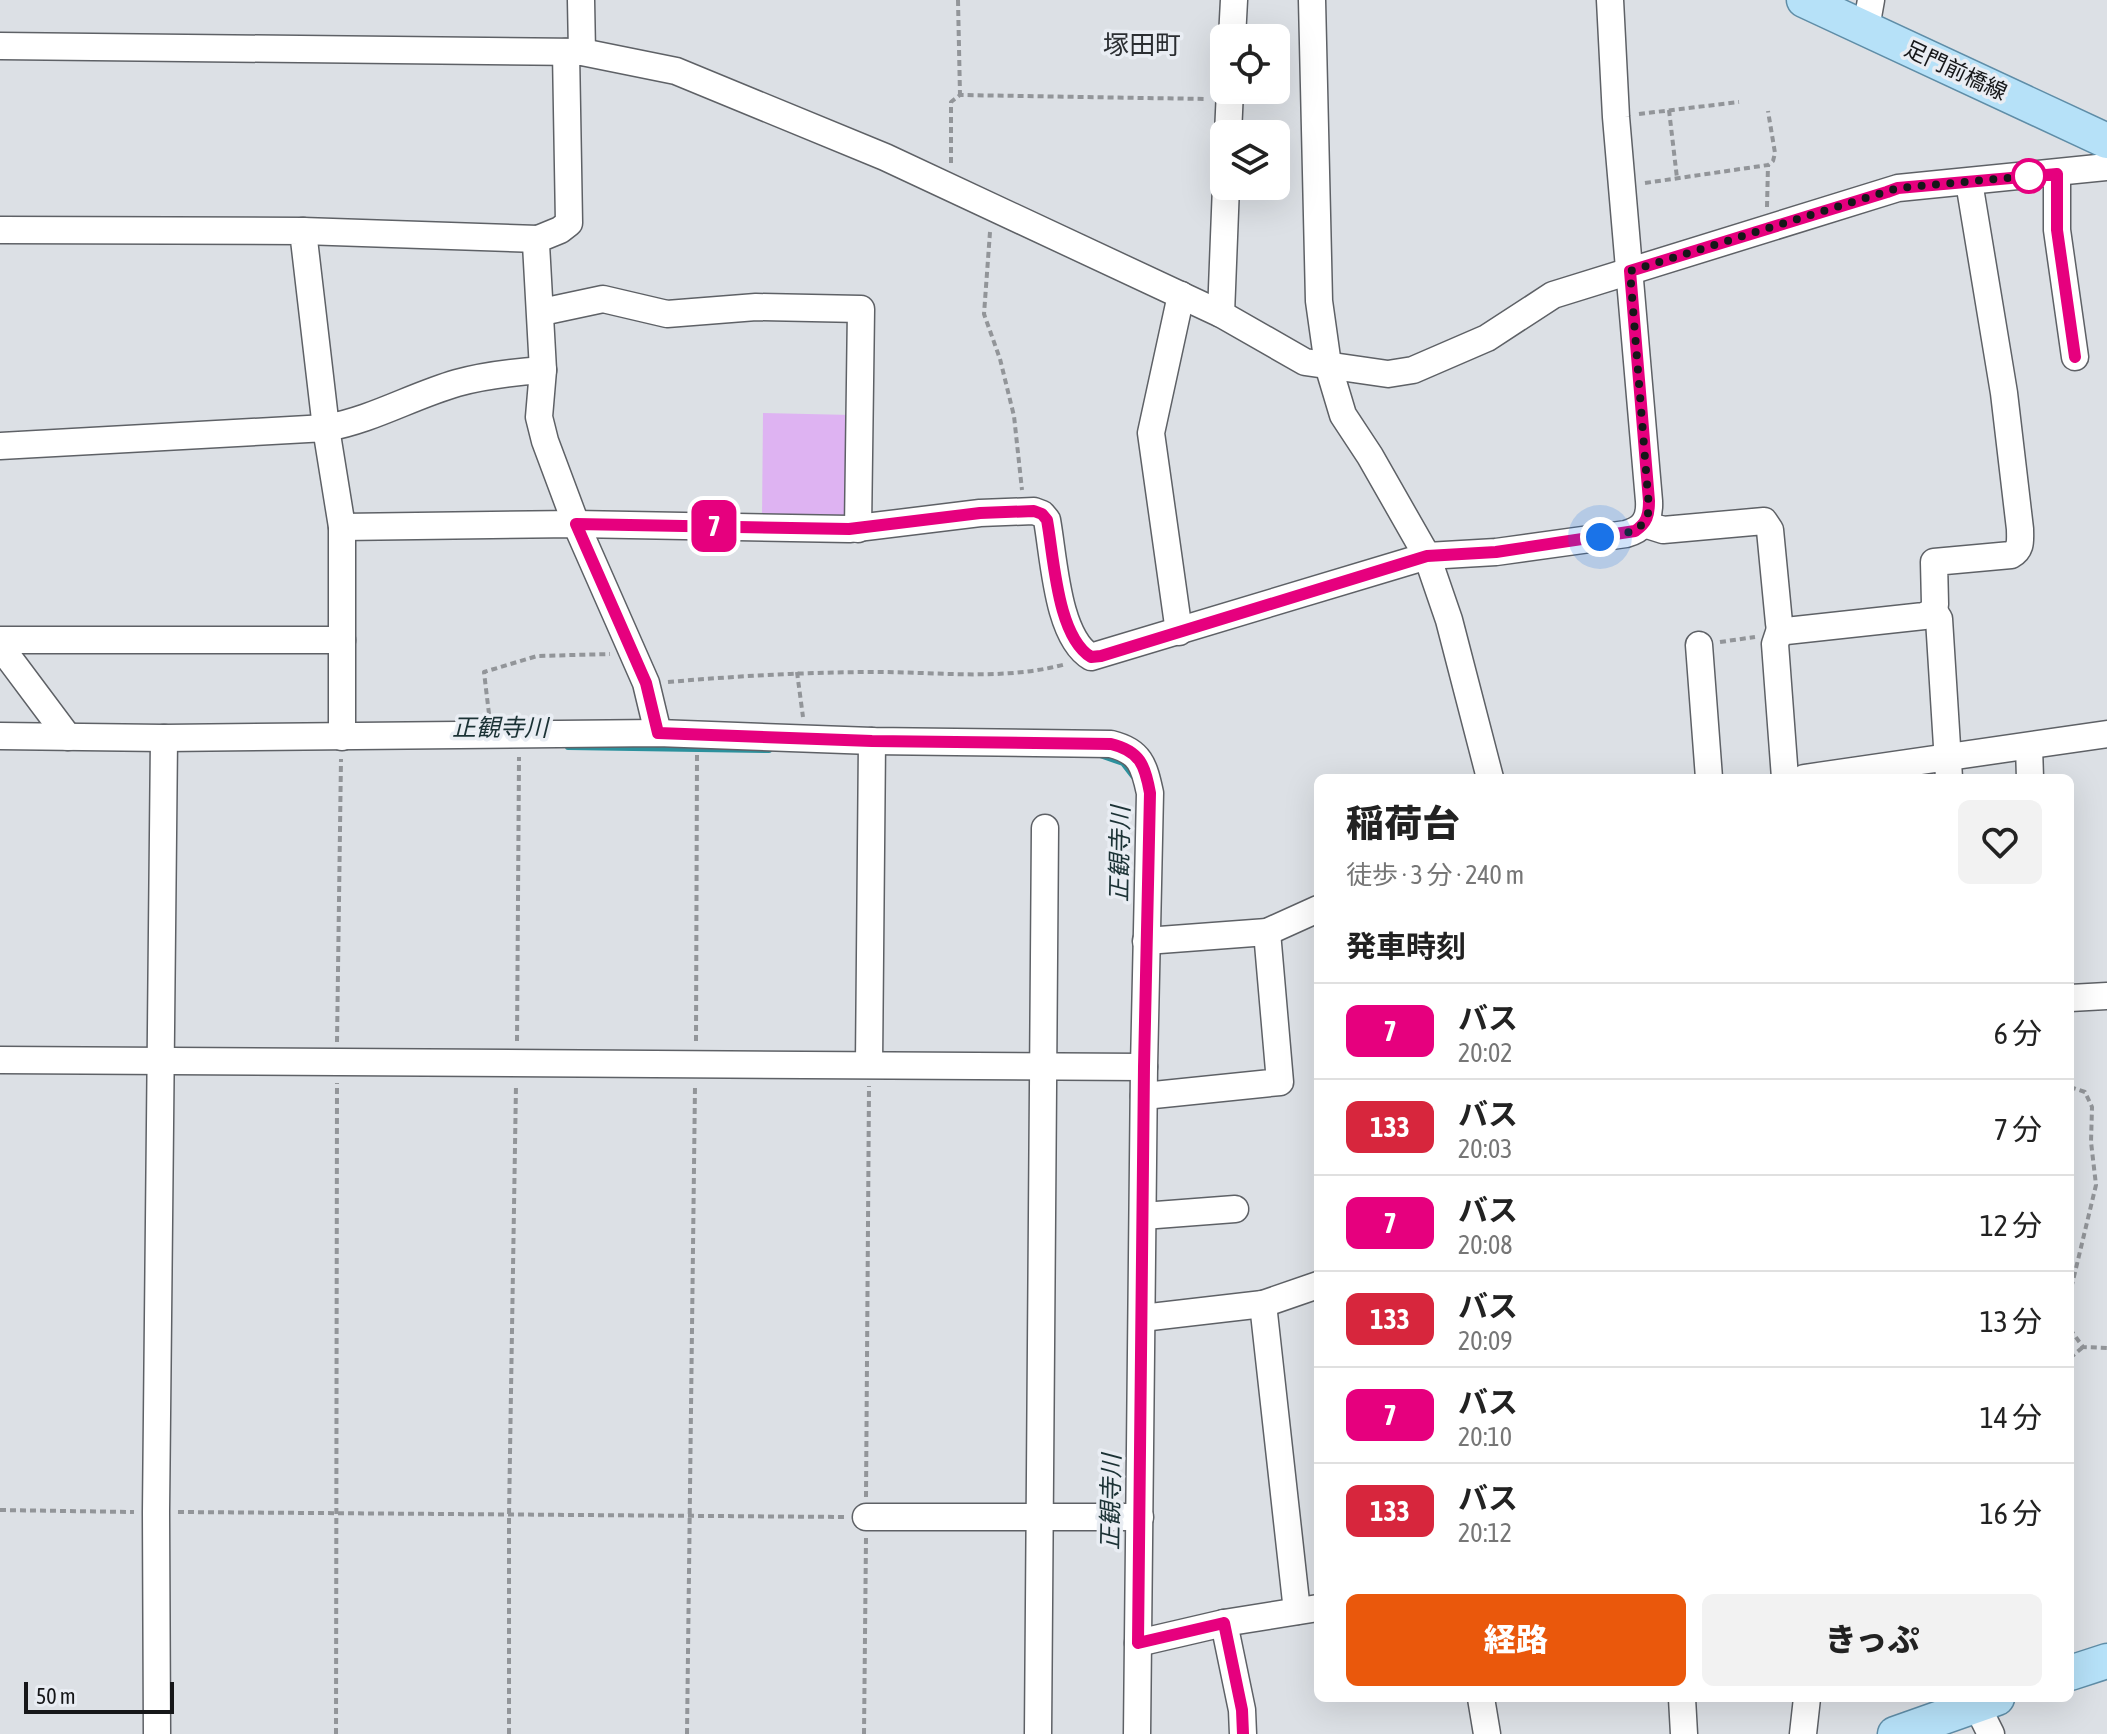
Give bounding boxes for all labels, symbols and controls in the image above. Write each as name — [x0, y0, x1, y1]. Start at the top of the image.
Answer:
map controls — [1210, 24, 1290, 200]
button: locate — [1210, 24, 1290, 104]
district label: 塚田町 — [1103, 30, 1181, 60]
street label: 足門前橋線 — [1901, 35, 2011, 105]
button: layers — [1210, 120, 1290, 200]
unlabelled marker — [2012, 159, 2046, 193]
line badge: 7 — [688, 500, 740, 552]
text: 7 — [707, 510, 721, 542]
your location — [1580, 517, 1620, 557]
water label: 正観寺川 — [452, 714, 551, 741]
button: heart — [1958, 800, 2042, 884]
text: 稲荷台 — [1346, 802, 1460, 845]
water label: 正観寺川 — [1105, 803, 1134, 902]
text: 徒歩 · 3 分 · 240 m — [1346, 860, 1524, 890]
text: 発車時刻 — [1346, 929, 1466, 963]
text: バス — [1458, 1001, 1518, 1035]
text: 7 — [1383, 1015, 1397, 1047]
text: 6 分 — [1994, 1016, 2042, 1050]
text: 20:02 — [1458, 1038, 1513, 1068]
text: バス — [1458, 1097, 1518, 1131]
text: 133 — [1370, 1111, 1410, 1143]
text: 7 分 — [1994, 1112, 2042, 1146]
text: 20:03 — [1458, 1134, 1513, 1164]
text: バス — [1458, 1193, 1518, 1227]
text: 7 — [1383, 1207, 1397, 1239]
text: 12 分 — [1980, 1208, 2042, 1242]
text: 20:08 — [1458, 1230, 1513, 1260]
text: バス — [1458, 1289, 1518, 1323]
text: 133 — [1370, 1303, 1410, 1335]
text: 13 分 — [1980, 1304, 2042, 1338]
text: 20:09 — [1458, 1326, 1513, 1356]
text: バス — [1458, 1385, 1518, 1419]
text: 7 — [1383, 1399, 1397, 1431]
text: 14 分 — [1980, 1400, 2042, 1434]
text: 20:10 — [1458, 1422, 1512, 1452]
water label: 正観寺川 — [1096, 1451, 1125, 1550]
text: バス — [1458, 1481, 1518, 1515]
text: 133 — [1370, 1495, 1410, 1527]
text: 16 分 — [1980, 1496, 2042, 1530]
text: 20:12 — [1458, 1518, 1512, 1548]
button: 経路 — [1346, 1594, 1686, 1686]
button: きっぷ — [1702, 1594, 2042, 1686]
scale bar — [24, 1678, 174, 1714]
text: 50 m — [36, 1683, 76, 1709]

